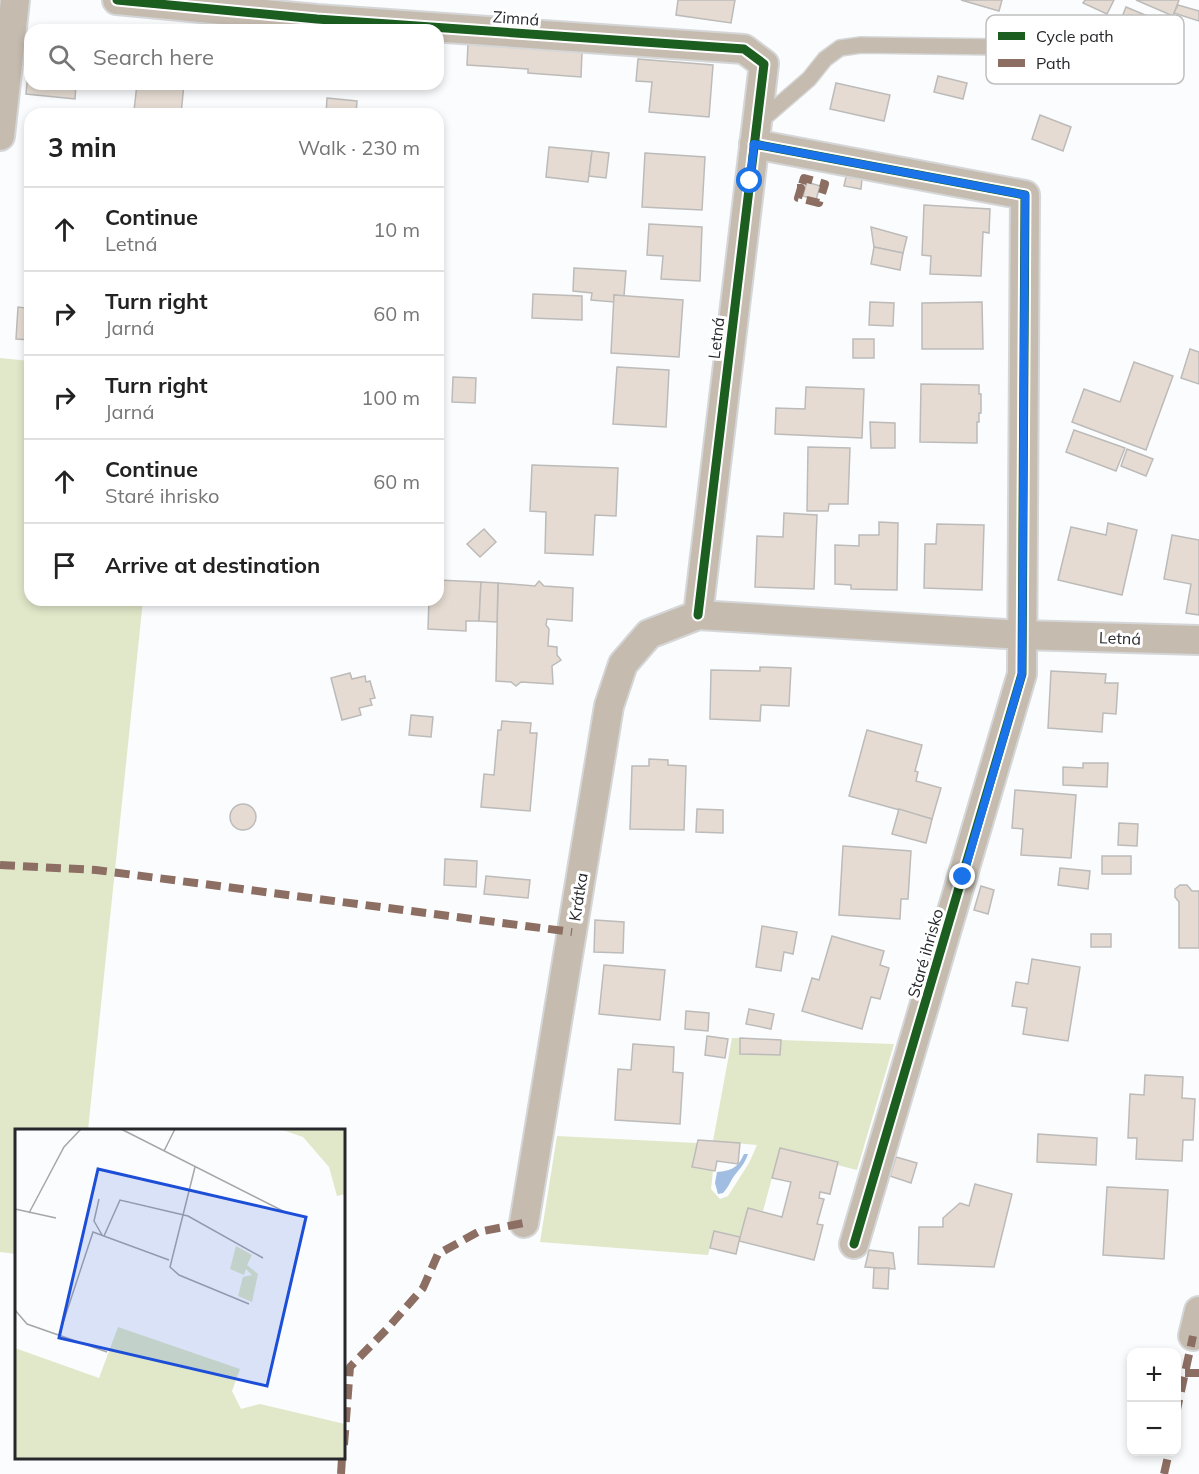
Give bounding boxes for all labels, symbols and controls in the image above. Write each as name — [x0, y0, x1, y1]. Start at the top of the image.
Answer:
street label: Zimná — [492, 6, 540, 30]
legend — [986, 15, 1184, 84]
search box — [24, 24, 444, 90]
text: Cycle path — [1036, 26, 1114, 46]
icon: search — [45, 41, 78, 74]
text: Search here — [93, 43, 214, 71]
text: Path — [1036, 53, 1071, 73]
text: 3 min — [48, 131, 117, 164]
text: Walk · 230 m — [298, 135, 420, 160]
route start — [736, 167, 762, 193]
text: Continue — [105, 203, 198, 231]
icon: ahead — [48, 213, 81, 246]
text: 10 m — [373, 217, 420, 242]
text: Letná — [105, 231, 157, 256]
text: Turn right — [105, 287, 208, 315]
icon: right — [48, 297, 81, 330]
text: 60 m — [373, 301, 420, 326]
text: Jarná — [105, 315, 155, 340]
street label: Letná — [704, 316, 728, 360]
text: Turn right — [105, 371, 208, 399]
icon: right — [48, 381, 81, 414]
text: 100 m — [361, 385, 420, 410]
text: Jarná — [105, 399, 155, 424]
text: Continue — [105, 455, 198, 483]
icon: ahead — [48, 465, 81, 498]
text: 60 m — [373, 469, 420, 494]
text: Staré ihrisko — [105, 483, 220, 508]
icon: arrive — [48, 549, 81, 582]
text: Arrive at destination — [105, 551, 320, 579]
street label: Letná — [1099, 627, 1141, 649]
route end — [949, 863, 975, 889]
street label: Krátka — [564, 871, 592, 923]
street label: Staré ihrisko — [903, 906, 947, 1000]
inset map — [15, 1129, 345, 1459]
map controls — [1127, 1348, 1181, 1456]
button: + — [1127, 1348, 1181, 1402]
button: − — [1127, 1402, 1181, 1456]

